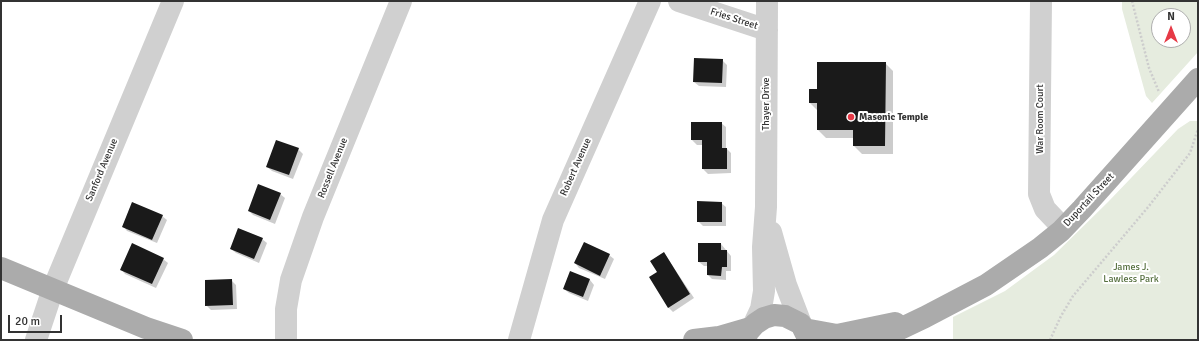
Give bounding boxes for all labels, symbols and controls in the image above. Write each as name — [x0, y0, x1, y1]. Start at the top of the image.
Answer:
street label: Fries Street — [709, 6, 759, 32]
north arrow — [1151, 8, 1191, 48]
text: N — [1167, 10, 1175, 23]
street label: Thayer Drive — [760, 77, 772, 131]
street label: War Room Court — [1034, 84, 1046, 154]
place label: Masonic Temple — [859, 111, 928, 123]
marker: Masonic Temple — [846, 112, 856, 122]
street label: Rossell Avenue — [315, 136, 351, 200]
street label: Robert Avenue — [558, 136, 594, 198]
street label: Sanford Avenue — [83, 137, 121, 203]
street label: Duportail Street — [1061, 171, 1117, 229]
park label: James J. Lawless Park — [1103, 261, 1159, 284]
scale bar — [10, 307, 64, 333]
text: 20 m — [15, 314, 40, 329]

